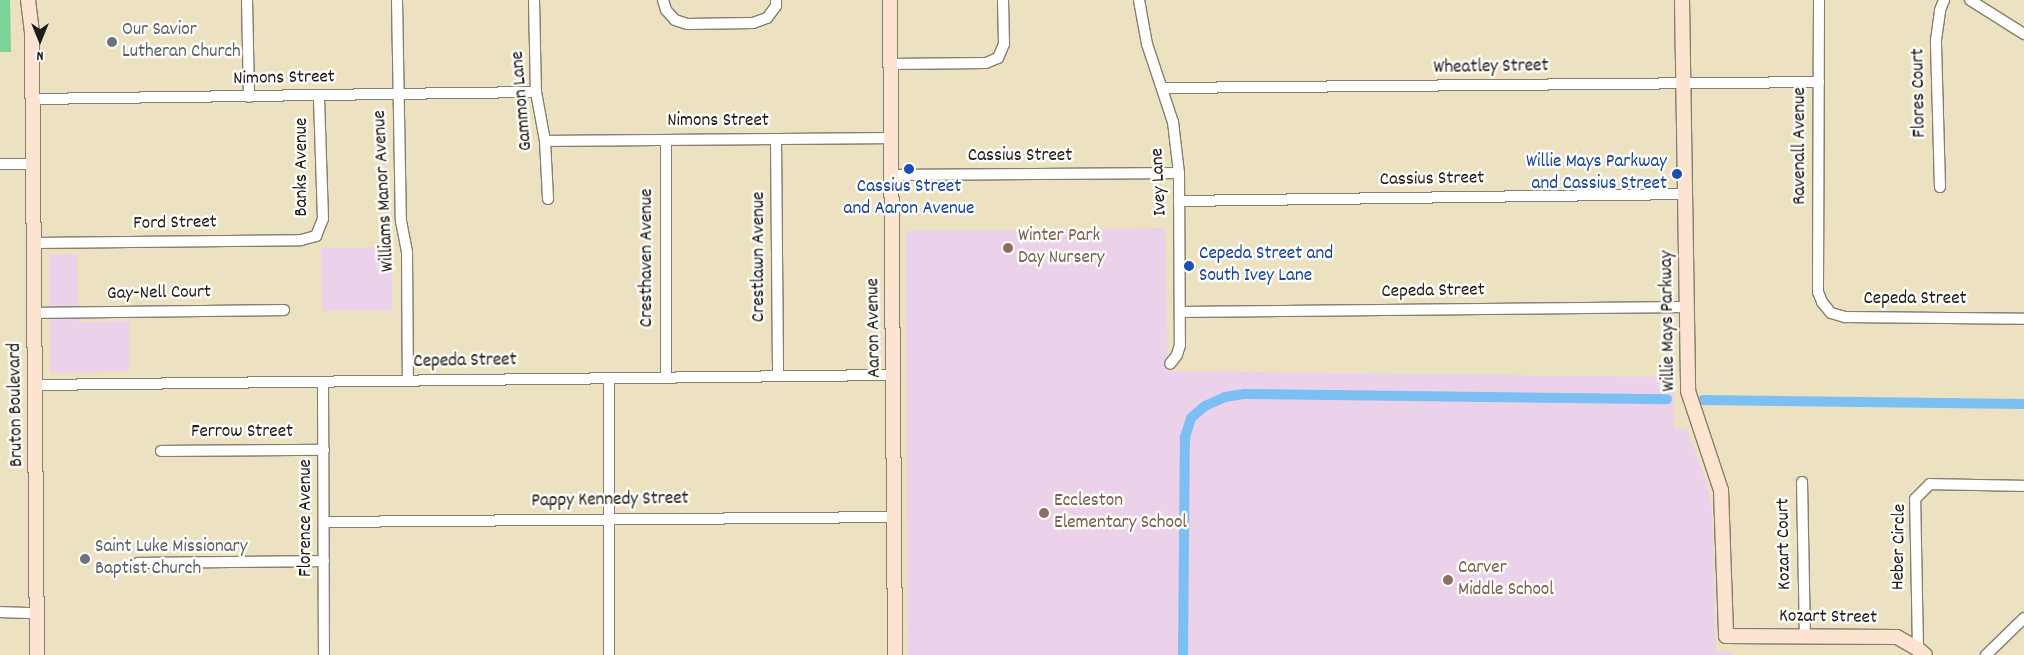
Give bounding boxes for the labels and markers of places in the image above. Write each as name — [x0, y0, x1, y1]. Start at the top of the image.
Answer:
place label: Our Savior Lutheran Church — [122, 20, 241, 64]
marker: Our Savior Lutheran Church — [106, 36, 118, 48]
place label: Willie Mays Parkway and Cassius Street — [1526, 152, 1667, 196]
marker: Cassius Street and Aaron Avenue — [903, 163, 915, 175]
marker: Willie Mays Parkway and Cassius Street — [1671, 168, 1683, 180]
place label: Cassius Street and Aaron Avenue — [844, 177, 974, 221]
place label: Winter Park Day Nursery — [1018, 226, 1104, 270]
marker: Winter Park Day Nursery — [1002, 242, 1014, 254]
place label: Cepeda Street and South Ivey Lane — [1199, 244, 1333, 288]
marker: Cepeda Street and South Ivey Lane — [1183, 260, 1195, 272]
place label: Eccleston Elementary School — [1054, 491, 1187, 535]
marker: Eccleston Elementary School — [1038, 507, 1050, 519]
place label: Saint Luke Missionary Baptist Church — [95, 537, 247, 581]
marker: Saint Luke Missionary Baptist Church — [79, 553, 91, 565]
place label: Carver Middle School — [1458, 558, 1554, 602]
marker: Carver Middle School — [1442, 574, 1454, 586]

